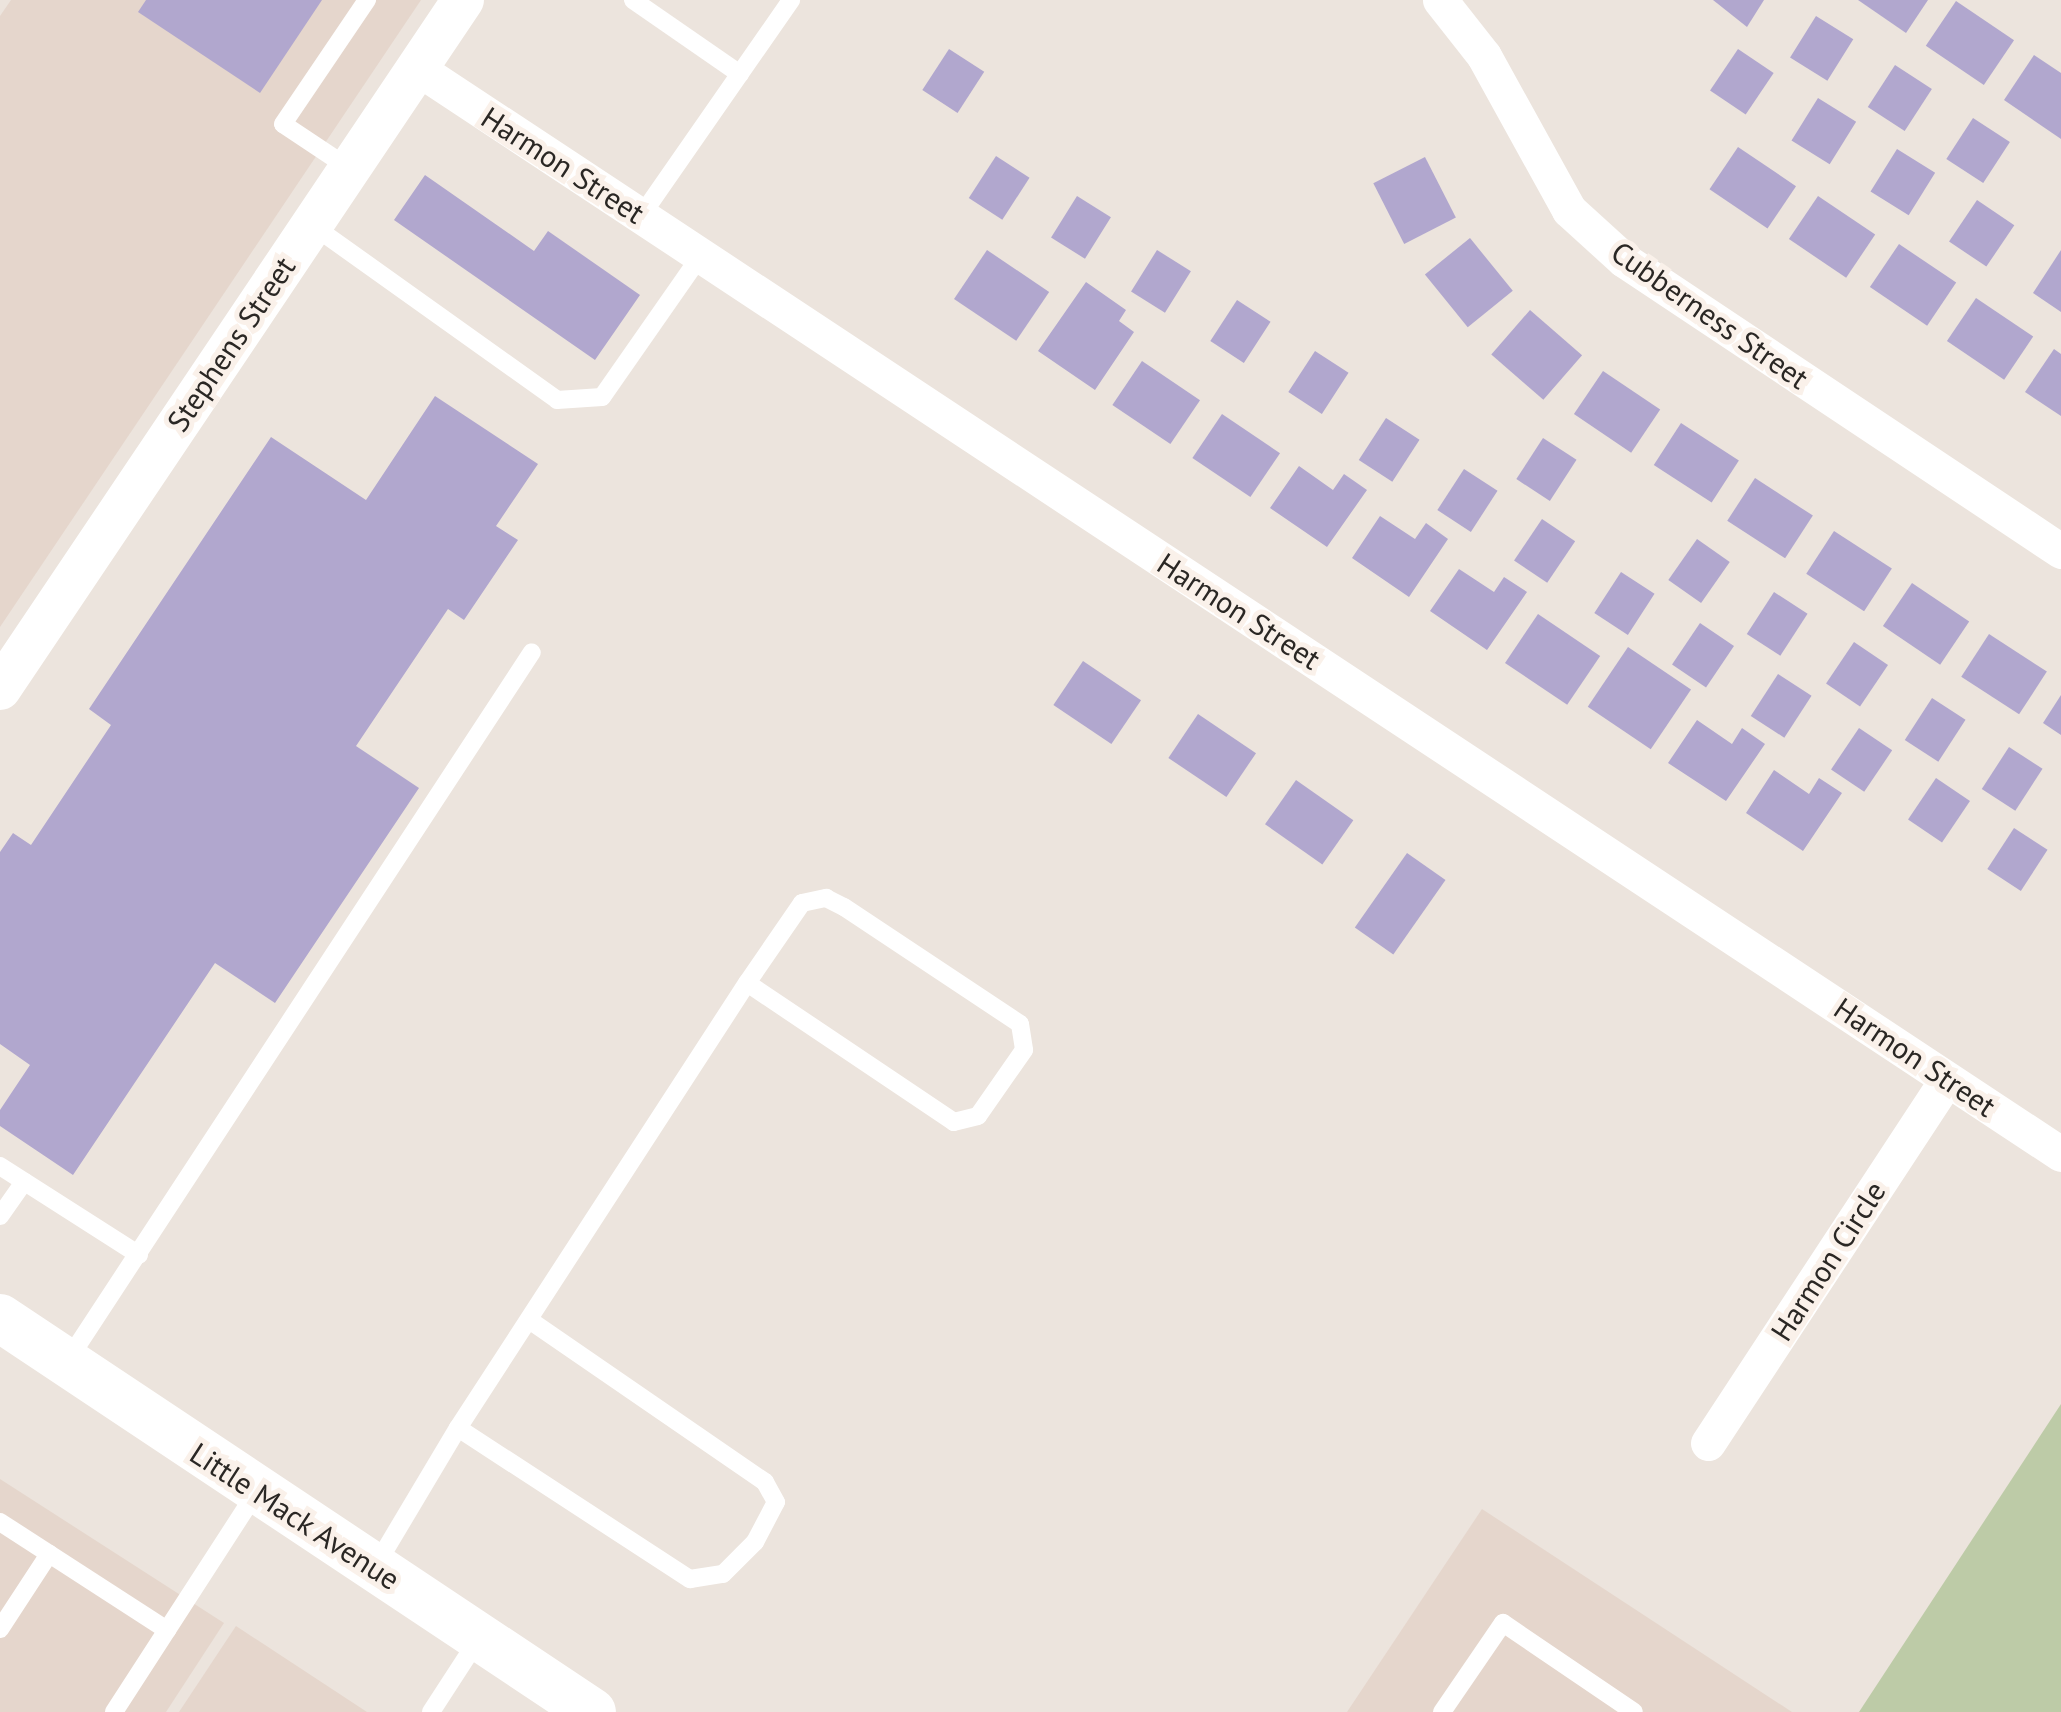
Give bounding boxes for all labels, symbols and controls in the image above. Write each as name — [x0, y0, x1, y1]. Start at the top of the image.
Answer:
street label: Harmon Street — [475, 99, 651, 231]
street label: Cubberness Street — [1605, 234, 1815, 396]
street label: Stephens Street — [159, 250, 303, 438]
street label: Harmon Street — [1151, 545, 1327, 677]
street label: Harmon Street — [1828, 990, 2002, 1124]
street label: Harmon Circle — [1763, 1174, 1893, 1348]
street label: Little Mack Avenue — [183, 1434, 407, 1598]

